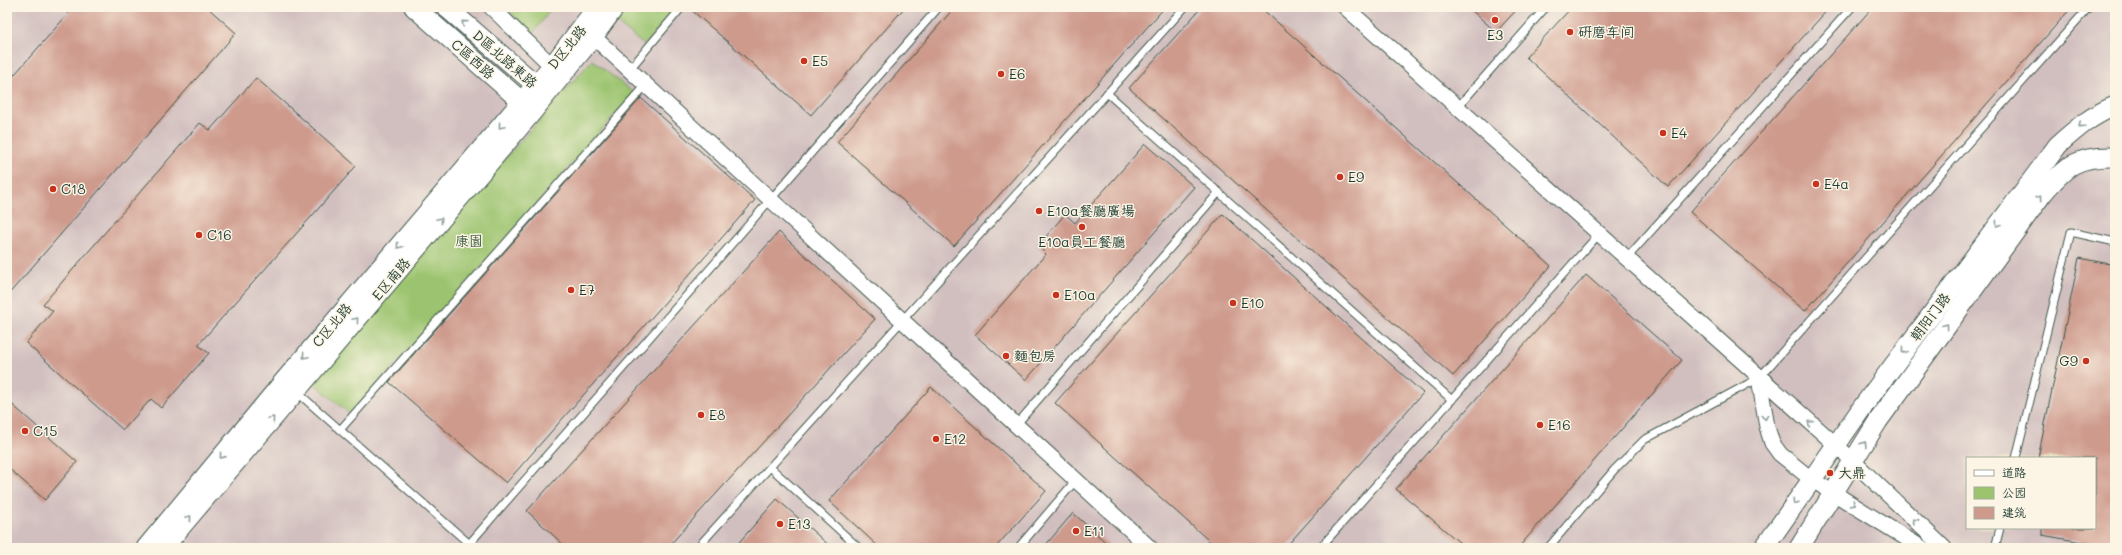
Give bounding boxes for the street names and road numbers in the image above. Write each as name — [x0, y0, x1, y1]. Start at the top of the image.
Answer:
street label: D区北路 — [543, 21, 590, 73]
street label: D區北路東路 — [469, 25, 542, 92]
street label: C區西路 — [447, 34, 499, 83]
street label: E区南路 — [367, 253, 414, 304]
street label: 朝阳门路 — [1905, 289, 1954, 345]
street label: C区北路 — [308, 299, 356, 351]

